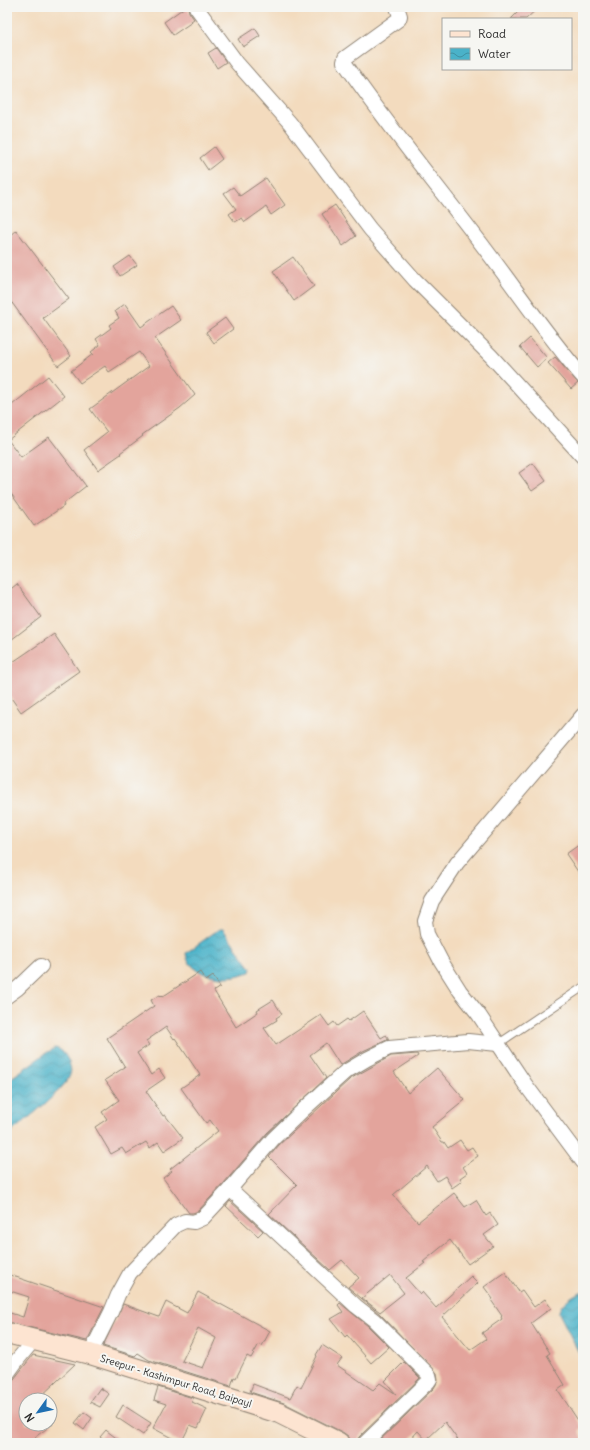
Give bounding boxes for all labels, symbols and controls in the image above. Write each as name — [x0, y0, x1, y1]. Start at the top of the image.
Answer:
legend — [442, 18, 572, 70]
text: Road — [478, 26, 506, 41]
text: Water — [478, 46, 511, 61]
street label: Sreepur - Kashimpur Road, Baipayl — [99, 1352, 253, 1410]
north arrow — [18, 1392, 58, 1432]
text: N — [22, 1410, 38, 1424]

